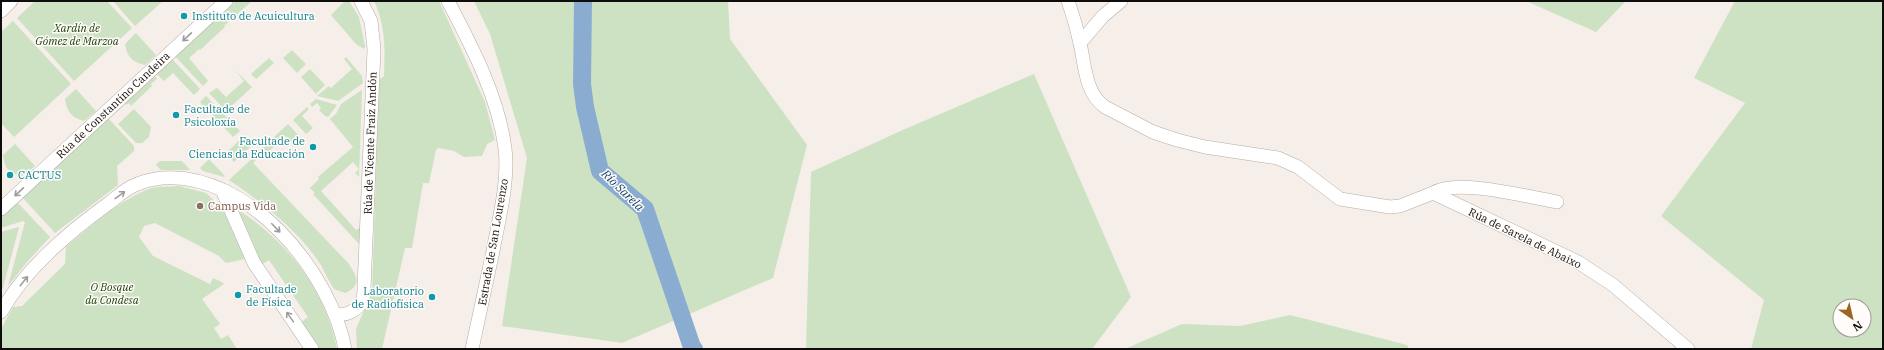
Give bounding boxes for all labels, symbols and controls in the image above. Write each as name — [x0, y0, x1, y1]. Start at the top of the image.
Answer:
place label: Instituto de Acuicultura — [192, 9, 315, 23]
marker: Instituto de Acuicultura — [179, 11, 189, 21]
park label: Xardín de Gómez de Marzoa — [35, 21, 119, 48]
one-way arrow — [182, 32, 192, 42]
street label: Rúa de Constantino Candeira — [53, 49, 173, 161]
street label: Rúa de Vicente Fraiz Andón — [361, 71, 379, 215]
place label: Facultade de Psicoloxía — [184, 102, 250, 129]
marker: Facultade de Psicoloxía — [171, 110, 181, 120]
place label: Facultade de Ciencias da Educación — [189, 134, 305, 161]
marker: Facultade de Ciencias da Educación — [308, 142, 318, 152]
water label: Río Sarela — [598, 165, 648, 214]
place label: CACTUS — [18, 168, 61, 182]
marker: CACTUS — [5, 170, 15, 180]
street label: Estrada de San Lourenzo — [475, 177, 511, 307]
one-way arrow — [14, 187, 24, 196]
one-way arrow — [115, 191, 126, 199]
place label: Campus Vida — [208, 199, 276, 213]
marker: Campus Vida — [195, 201, 205, 211]
street label: Rúa de Sarela de Abaixo — [1466, 205, 1584, 271]
one-way arrow — [271, 223, 281, 233]
one-way arrow — [19, 276, 28, 286]
park label: O Bosque da Condesa — [85, 280, 139, 307]
place label: Facultade de Física — [246, 282, 297, 309]
place label: Laboratorio de Radiofísica — [351, 284, 424, 311]
marker: Facultade de Física — [233, 290, 243, 300]
marker: Laboratorio de Radiofísica — [427, 292, 437, 302]
north arrow — [1832, 298, 1872, 338]
one-way arrow — [286, 312, 294, 323]
text: N — [1850, 318, 1865, 335]

